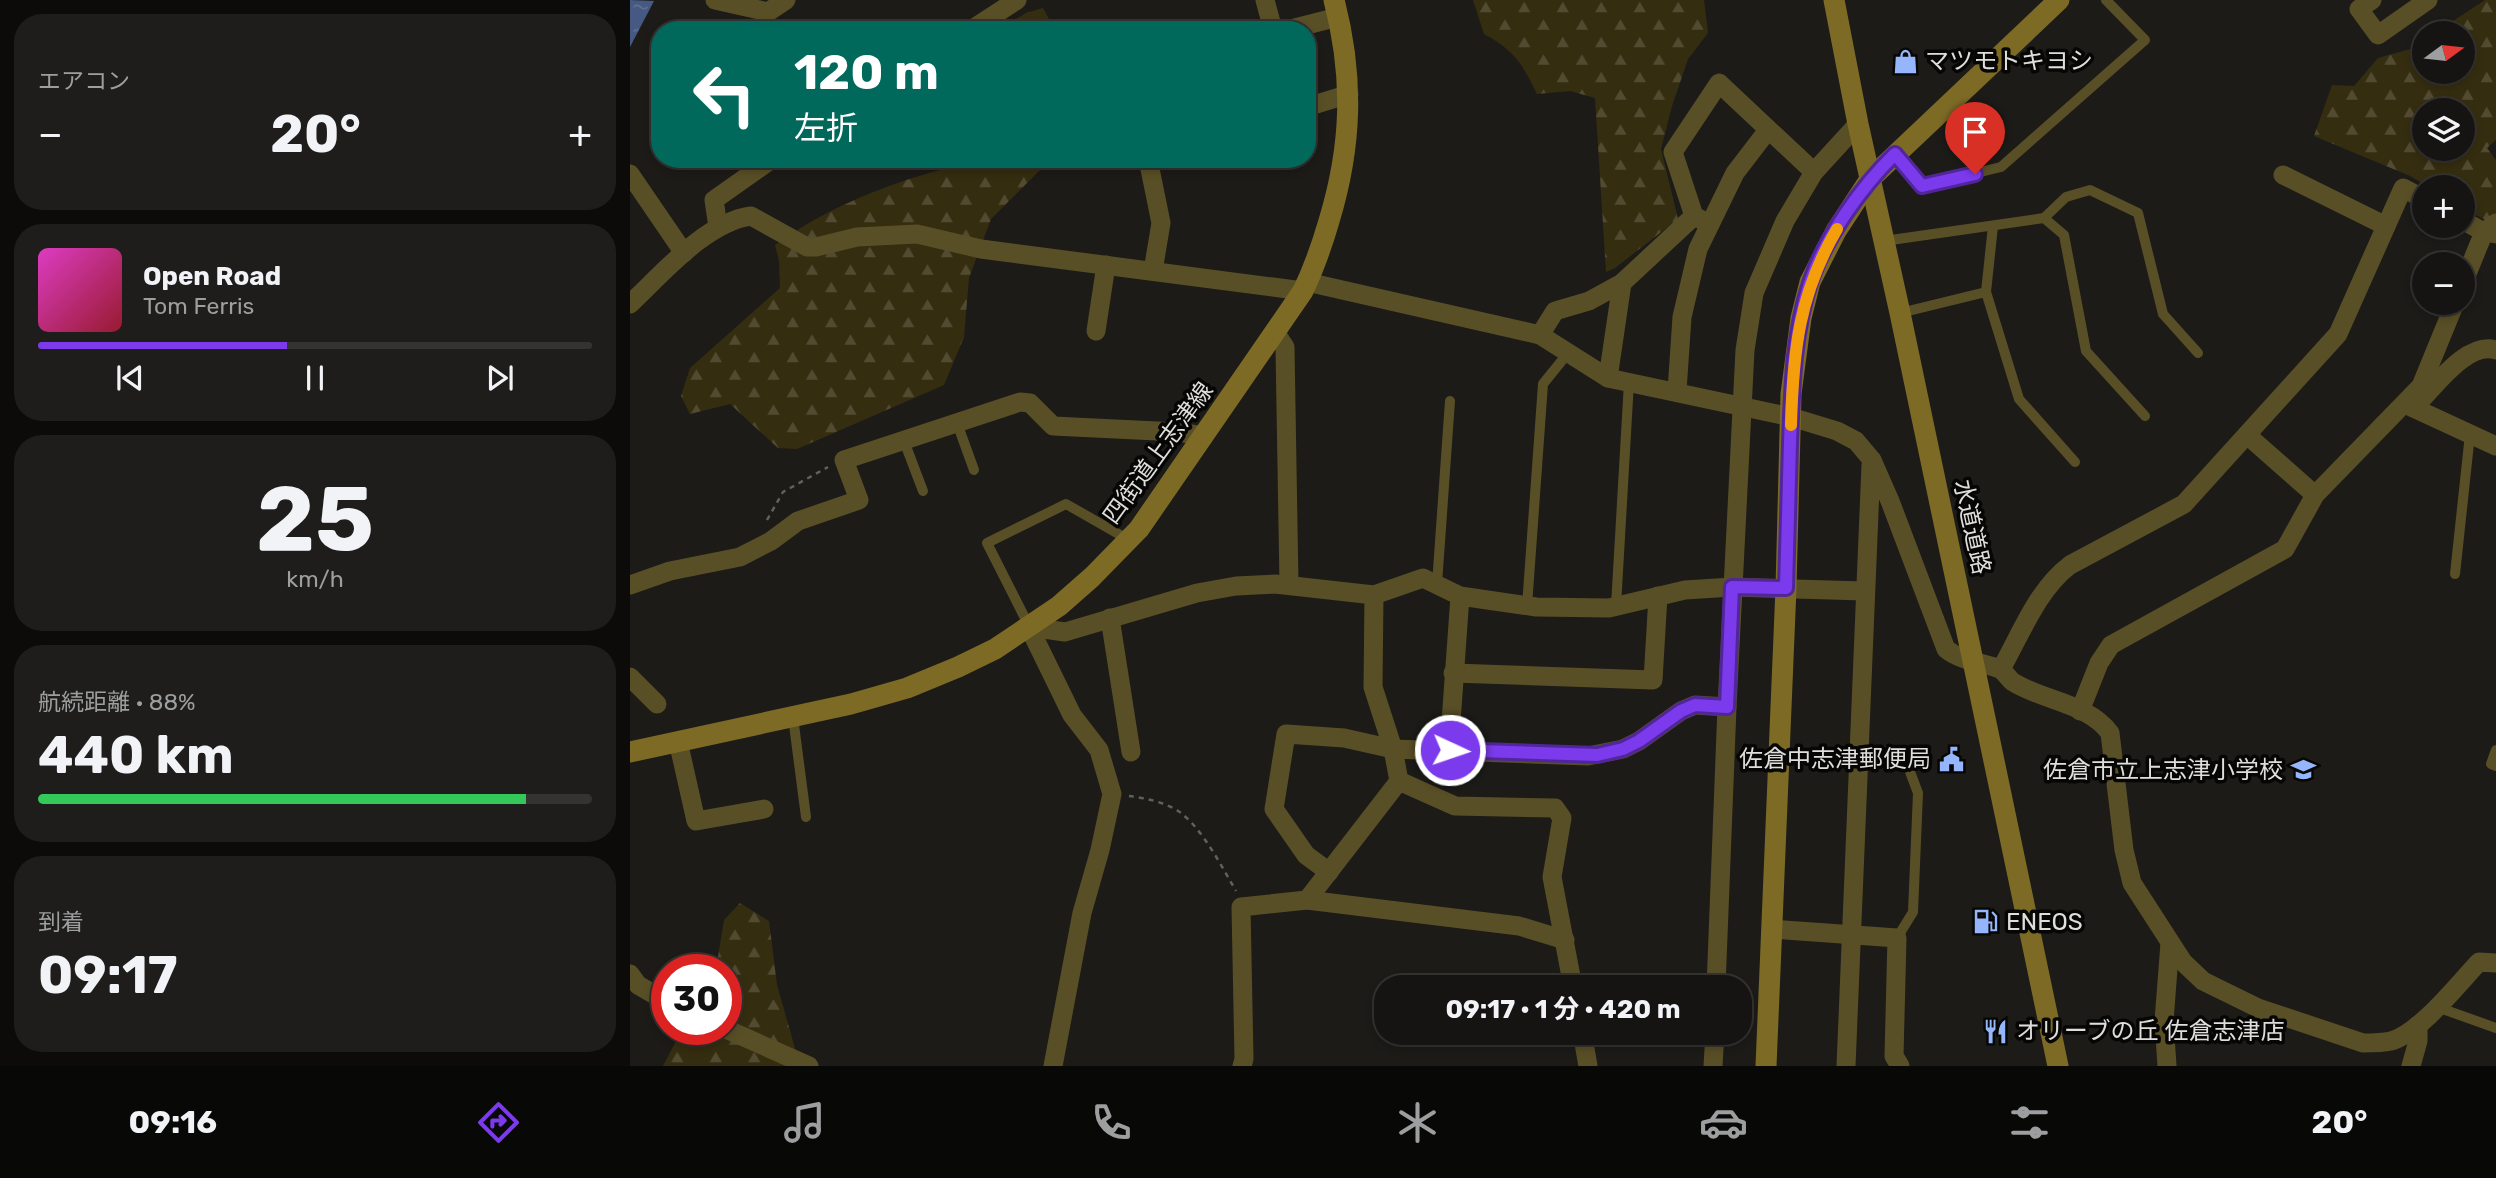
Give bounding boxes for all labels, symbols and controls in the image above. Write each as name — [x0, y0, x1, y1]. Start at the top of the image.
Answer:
north arrow — [2412, 21, 2474, 84]
map controls — [2412, 21, 2475, 315]
text: 120 m — [794, 43, 939, 101]
shop icon: マツモトキヨシ — [1891, 47, 1919, 75]
place label: マツモトキヨシ — [1925, 47, 2093, 75]
icon: left — [679, 49, 770, 140]
text: エアコン — [38, 67, 130, 95]
button: layers — [2412, 98, 2475, 161]
pin — [1945, 102, 2005, 174]
text: 20° — [270, 103, 361, 165]
text: 左折 — [794, 109, 858, 147]
text: − — [38, 111, 63, 157]
text: + — [568, 111, 592, 157]
icon: arrive — [1956, 113, 1994, 151]
button: + — [2412, 175, 2475, 238]
button: − — [2412, 252, 2475, 315]
text: Open Road — [143, 261, 281, 292]
text: Tom Ferris — [143, 292, 254, 320]
icon: previous — [111, 359, 149, 397]
icon: pause — [296, 359, 334, 397]
icon: next — [481, 359, 519, 397]
street label: 四街道上志津線 — [1097, 377, 1219, 529]
text: 25 — [256, 465, 374, 573]
street label: 水道道路 — [1948, 477, 1996, 577]
text: km/h — [286, 565, 344, 593]
text: 航続距離 · 88% — [38, 688, 196, 716]
position arrow — [1413, 713, 1487, 787]
text: 440 km — [38, 724, 234, 786]
place label: 佐倉中志津郵便局 — [1739, 745, 1931, 773]
public building icon: 佐倉中志津郵便局 — [1937, 745, 1965, 773]
place label: 佐倉市立上志津小学校 — [2043, 756, 2283, 784]
school or university icon: 佐倉市立上志津小学校 — [2289, 756, 2317, 784]
text: 到着 — [38, 908, 84, 936]
fuel station icon: ENEOS — [1972, 908, 2000, 936]
place label: ENEOS — [2006, 908, 2083, 936]
text: 09:17 — [38, 944, 178, 1006]
speed limit sign: 30 — [651, 954, 742, 1045]
text: 09:17 · 1 分 · 420 m — [1445, 994, 1681, 1025]
restaurant icon: オリーブの丘 佐倉志津店 — [1982, 1017, 2010, 1045]
place label: オリーブの丘 佐倉志津店 — [2016, 1017, 2284, 1045]
icon: directions — [474, 1098, 523, 1147]
icon: music — [780, 1098, 829, 1147]
icon: phone — [1087, 1098, 1136, 1147]
icon: climate — [1393, 1098, 1442, 1147]
icon: car — [1699, 1098, 1748, 1147]
icon: filters — [2005, 1098, 2054, 1147]
text: 09:16 — [129, 1103, 217, 1141]
text: 20° — [2312, 1103, 2367, 1141]

